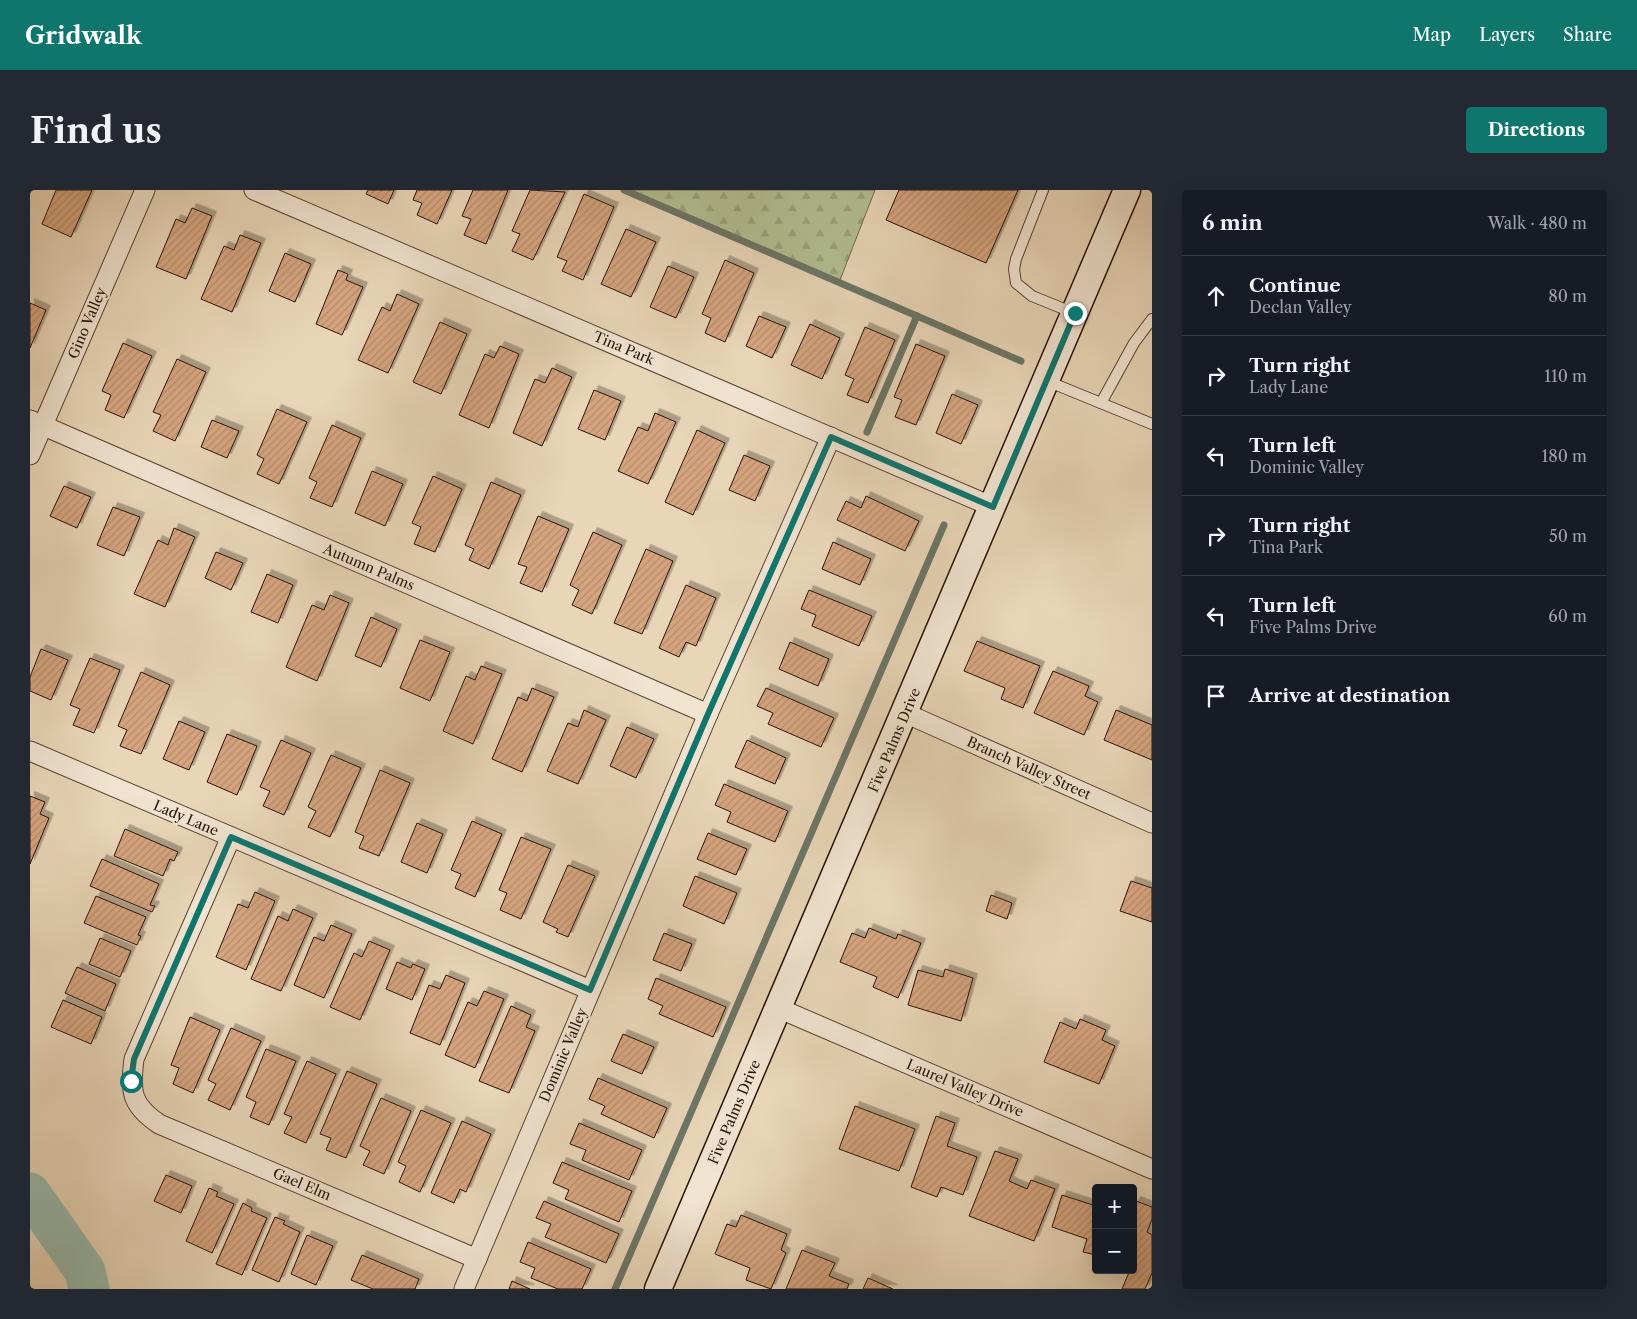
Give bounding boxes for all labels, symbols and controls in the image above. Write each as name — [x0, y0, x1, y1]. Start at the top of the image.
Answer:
text: Gridwalk — [25, 21, 142, 50]
text: Map — [1413, 24, 1451, 46]
text: Layers — [1479, 24, 1535, 46]
text: Share — [1563, 24, 1612, 46]
button: Directions — [1466, 107, 1607, 153]
text: Find us — [30, 109, 162, 152]
text: 6 min — [1202, 210, 1263, 235]
text: Walk · 480 m — [1488, 213, 1587, 233]
text: Continue — [1249, 274, 1341, 297]
icon: ahead — [1202, 282, 1230, 310]
street label: Gino Valley — [64, 284, 110, 361]
text: 80 m — [1548, 286, 1587, 306]
text: Declan Valley — [1249, 297, 1352, 317]
route end — [1064, 302, 1087, 325]
street label: Tina Park — [591, 327, 658, 369]
text: Turn right — [1249, 354, 1350, 377]
icon: right — [1202, 362, 1230, 390]
text: 110 m — [1544, 366, 1587, 386]
text: Lady Lane — [1249, 377, 1328, 397]
text: Turn left — [1249, 434, 1336, 457]
icon: left — [1202, 442, 1230, 470]
text: 180 m — [1541, 446, 1587, 466]
text: Dominic Valley — [1249, 457, 1364, 477]
text: Turn right — [1249, 514, 1350, 537]
icon: right — [1202, 522, 1230, 550]
text: 50 m — [1549, 526, 1587, 546]
text: Tina Park — [1249, 537, 1323, 557]
street label: Autumn Palms — [320, 539, 417, 594]
text: Turn left — [1249, 594, 1336, 617]
icon: left — [1202, 602, 1230, 630]
text: 60 m — [1548, 606, 1587, 626]
text: Five Palms Drive — [1249, 617, 1377, 637]
icon: arrive — [1202, 682, 1230, 710]
text: Arrive at destination — [1249, 684, 1450, 707]
street label: Five Palms Drive — [864, 685, 924, 795]
street label: Branch Valley Street — [964, 733, 1094, 803]
street label: Lady Lane — [151, 796, 222, 840]
street label: Dominic Valley — [535, 1005, 591, 1105]
street label: Laurel Valley Drive — [904, 1055, 1026, 1121]
street label: Five Palms Drive — [704, 1057, 764, 1167]
route start — [120, 1070, 143, 1093]
street label: Gael Elm — [270, 1164, 334, 1204]
map controls — [1092, 1184, 1137, 1274]
button: + — [1092, 1184, 1137, 1229]
button: − — [1092, 1229, 1137, 1274]

